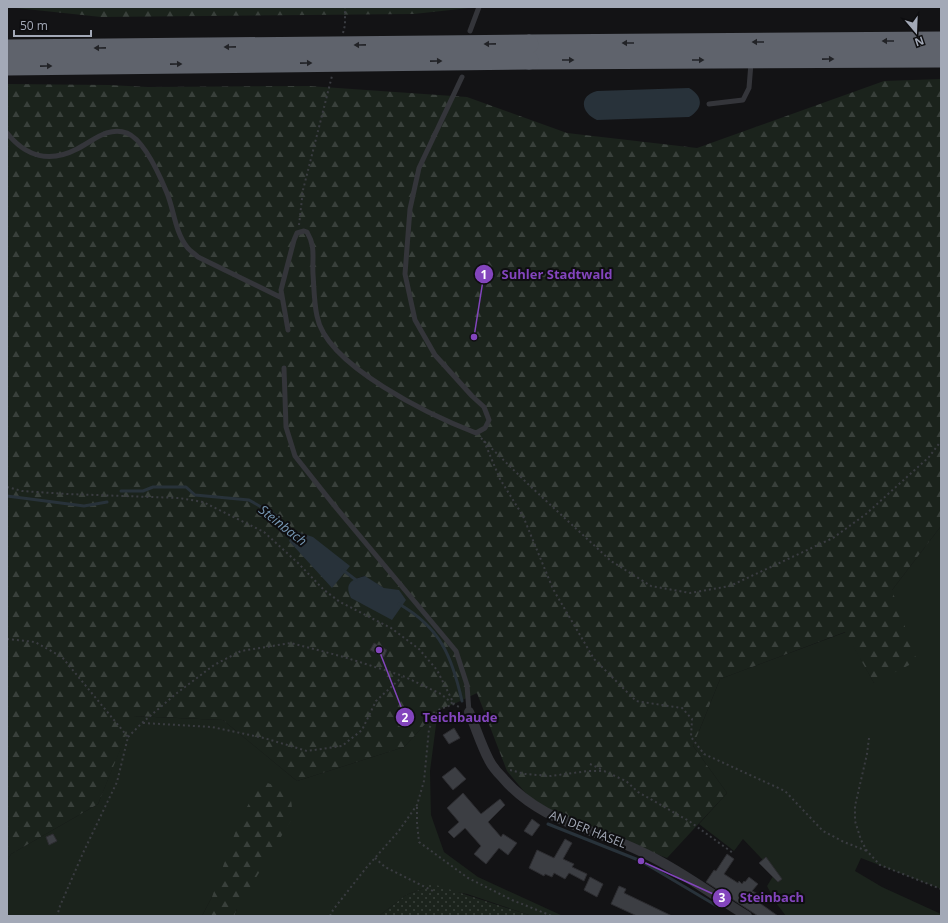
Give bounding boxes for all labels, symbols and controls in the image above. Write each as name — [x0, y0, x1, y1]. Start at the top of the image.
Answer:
scale bar — [14, 12, 91, 38]
north arrow — [896, 12, 936, 52]
text: 50 m — [20, 17, 48, 34]
text: N — [913, 33, 926, 50]
one-way arrow — [881, 38, 894, 44]
one-way arrow — [751, 39, 764, 45]
one-way arrow — [621, 40, 634, 46]
one-way arrow — [483, 41, 496, 47]
one-way arrow — [353, 42, 366, 48]
one-way arrow — [223, 44, 236, 50]
one-way arrow — [93, 45, 106, 51]
one-way arrow — [822, 56, 835, 62]
one-way arrow — [562, 57, 575, 63]
one-way arrow — [692, 57, 705, 63]
one-way arrow — [430, 58, 443, 64]
one-way arrow — [300, 60, 313, 66]
one-way arrow — [170, 61, 183, 67]
one-way arrow — [40, 62, 52, 69]
callout: Suhler Stadtwald — [474, 262, 621, 287]
text: Suhler Stadtwald — [502, 265, 612, 283]
text: 1 — [481, 266, 487, 283]
water label: Steinbach — [255, 501, 311, 549]
callout: Teichbaude — [395, 705, 506, 730]
text: Teichbaude — [423, 708, 498, 726]
text: 2 — [402, 709, 409, 726]
street label: AN DER HASEL — [547, 806, 629, 852]
callout: Steinbach — [712, 885, 812, 910]
text: Steinbach — [740, 888, 804, 906]
text: 3 — [719, 889, 726, 906]

